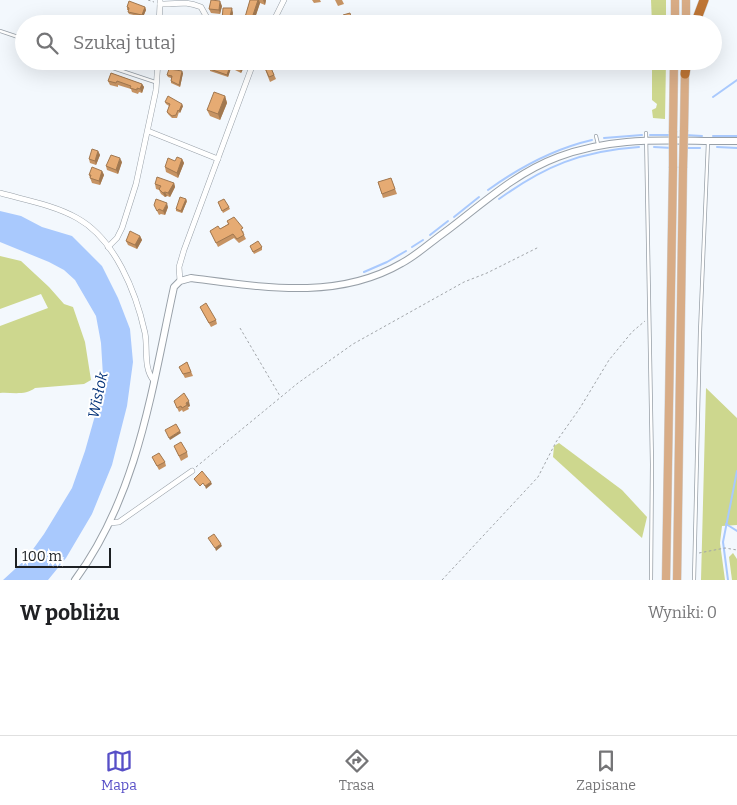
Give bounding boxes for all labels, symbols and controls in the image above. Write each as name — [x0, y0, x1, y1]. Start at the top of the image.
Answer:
search box — [15, 15, 722, 70]
icon: search — [33, 29, 61, 57]
text: Szukaj tutaj — [73, 31, 176, 54]
water label: Wisłok — [84, 369, 112, 420]
scale bar — [15, 545, 111, 568]
text: 100 m — [22, 548, 62, 565]
text: W pobliżu — [20, 600, 120, 626]
text: Wyniki: 0 — [648, 603, 717, 622]
tab: Mapa — [101, 747, 137, 794]
tab: Trasa — [339, 747, 374, 794]
tab: Zapisane — [576, 747, 636, 794]

